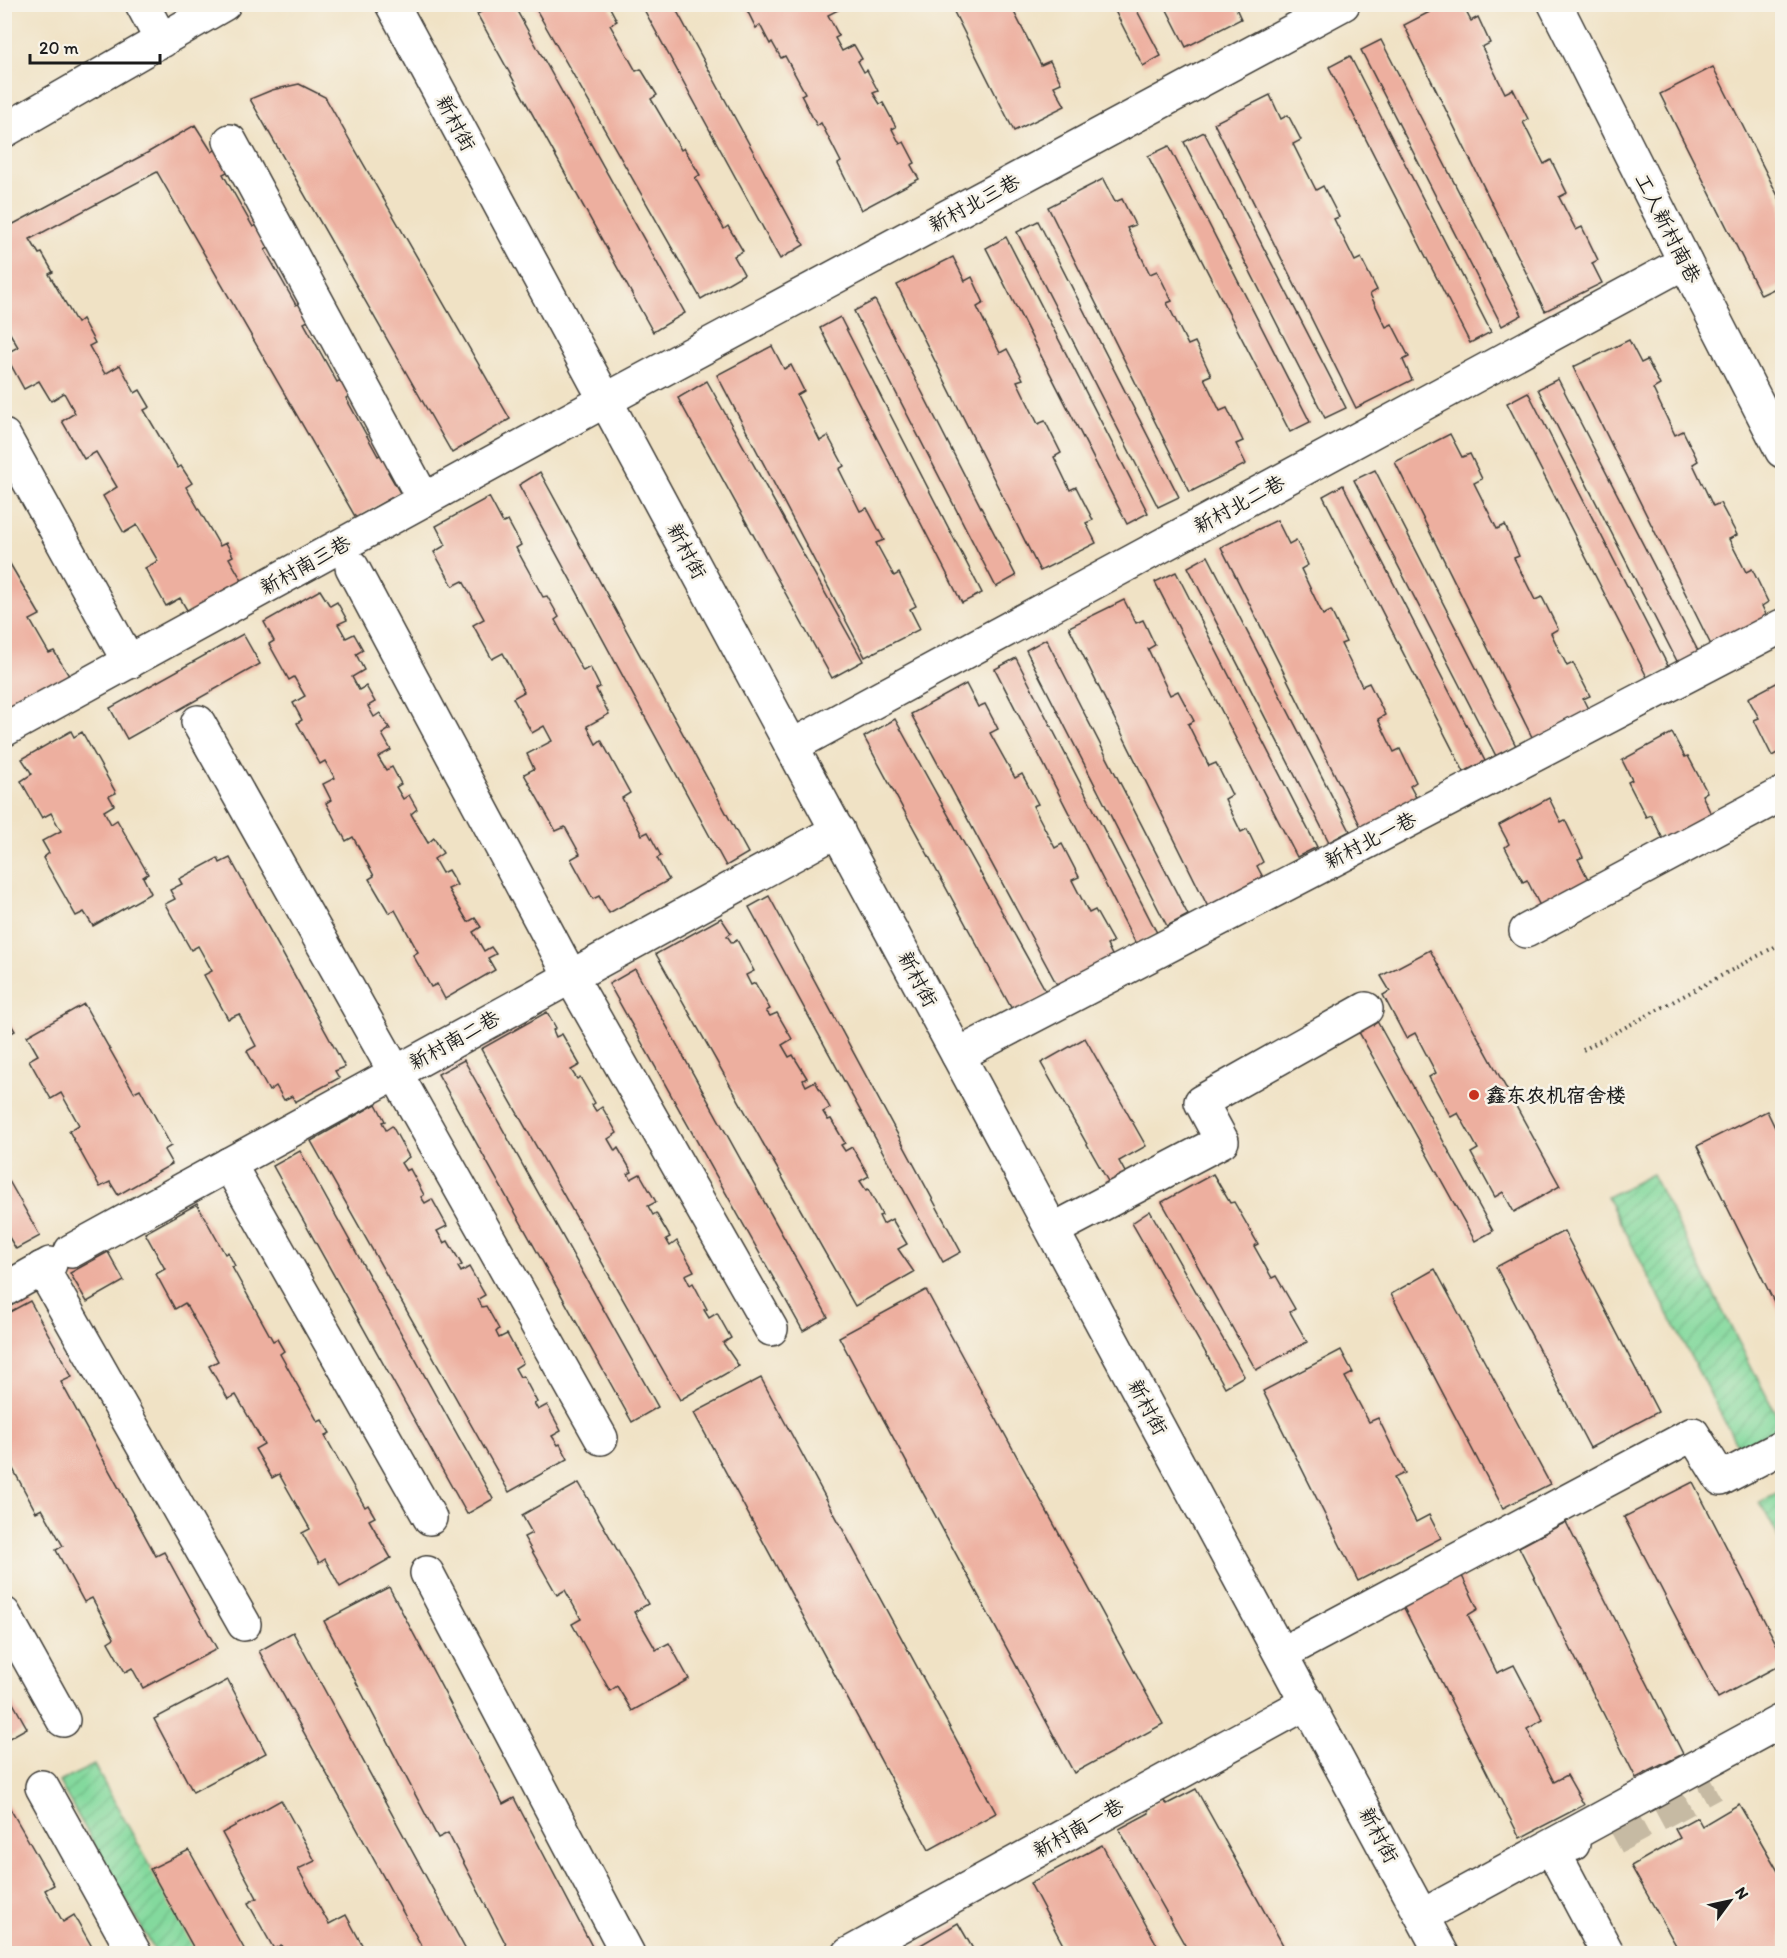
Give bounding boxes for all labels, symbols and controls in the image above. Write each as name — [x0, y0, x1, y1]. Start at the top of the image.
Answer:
scale bar — [30, 27, 160, 65]
text: 20 m — [39, 37, 79, 59]
street label: 新村街 — [431, 91, 481, 155]
street label: 新村北三巷 — [924, 168, 1025, 237]
street label: 工人新村南巷 — [1630, 169, 1706, 288]
street label: 新村北二巷 — [1189, 469, 1290, 538]
street label: 新村街 — [662, 519, 712, 583]
street label: 新村南三巷 — [255, 530, 355, 600]
street label: 新村北一巷 — [1320, 806, 1421, 873]
street label: 新村街 — [893, 947, 943, 1011]
street label: 新村南二巷 — [404, 1005, 504, 1075]
place label: 鑫东农机宿舍楼 — [1486, 1083, 1626, 1107]
marker: 鑫东农机宿舍楼 — [1467, 1088, 1481, 1102]
street label: 新村街 — [1123, 1375, 1173, 1439]
street label: 新村南一巷 — [1028, 1793, 1128, 1863]
street label: 新村街 — [1354, 1803, 1404, 1867]
north arrow — [1700, 1871, 1760, 1931]
text: N — [1731, 1883, 1753, 1903]

